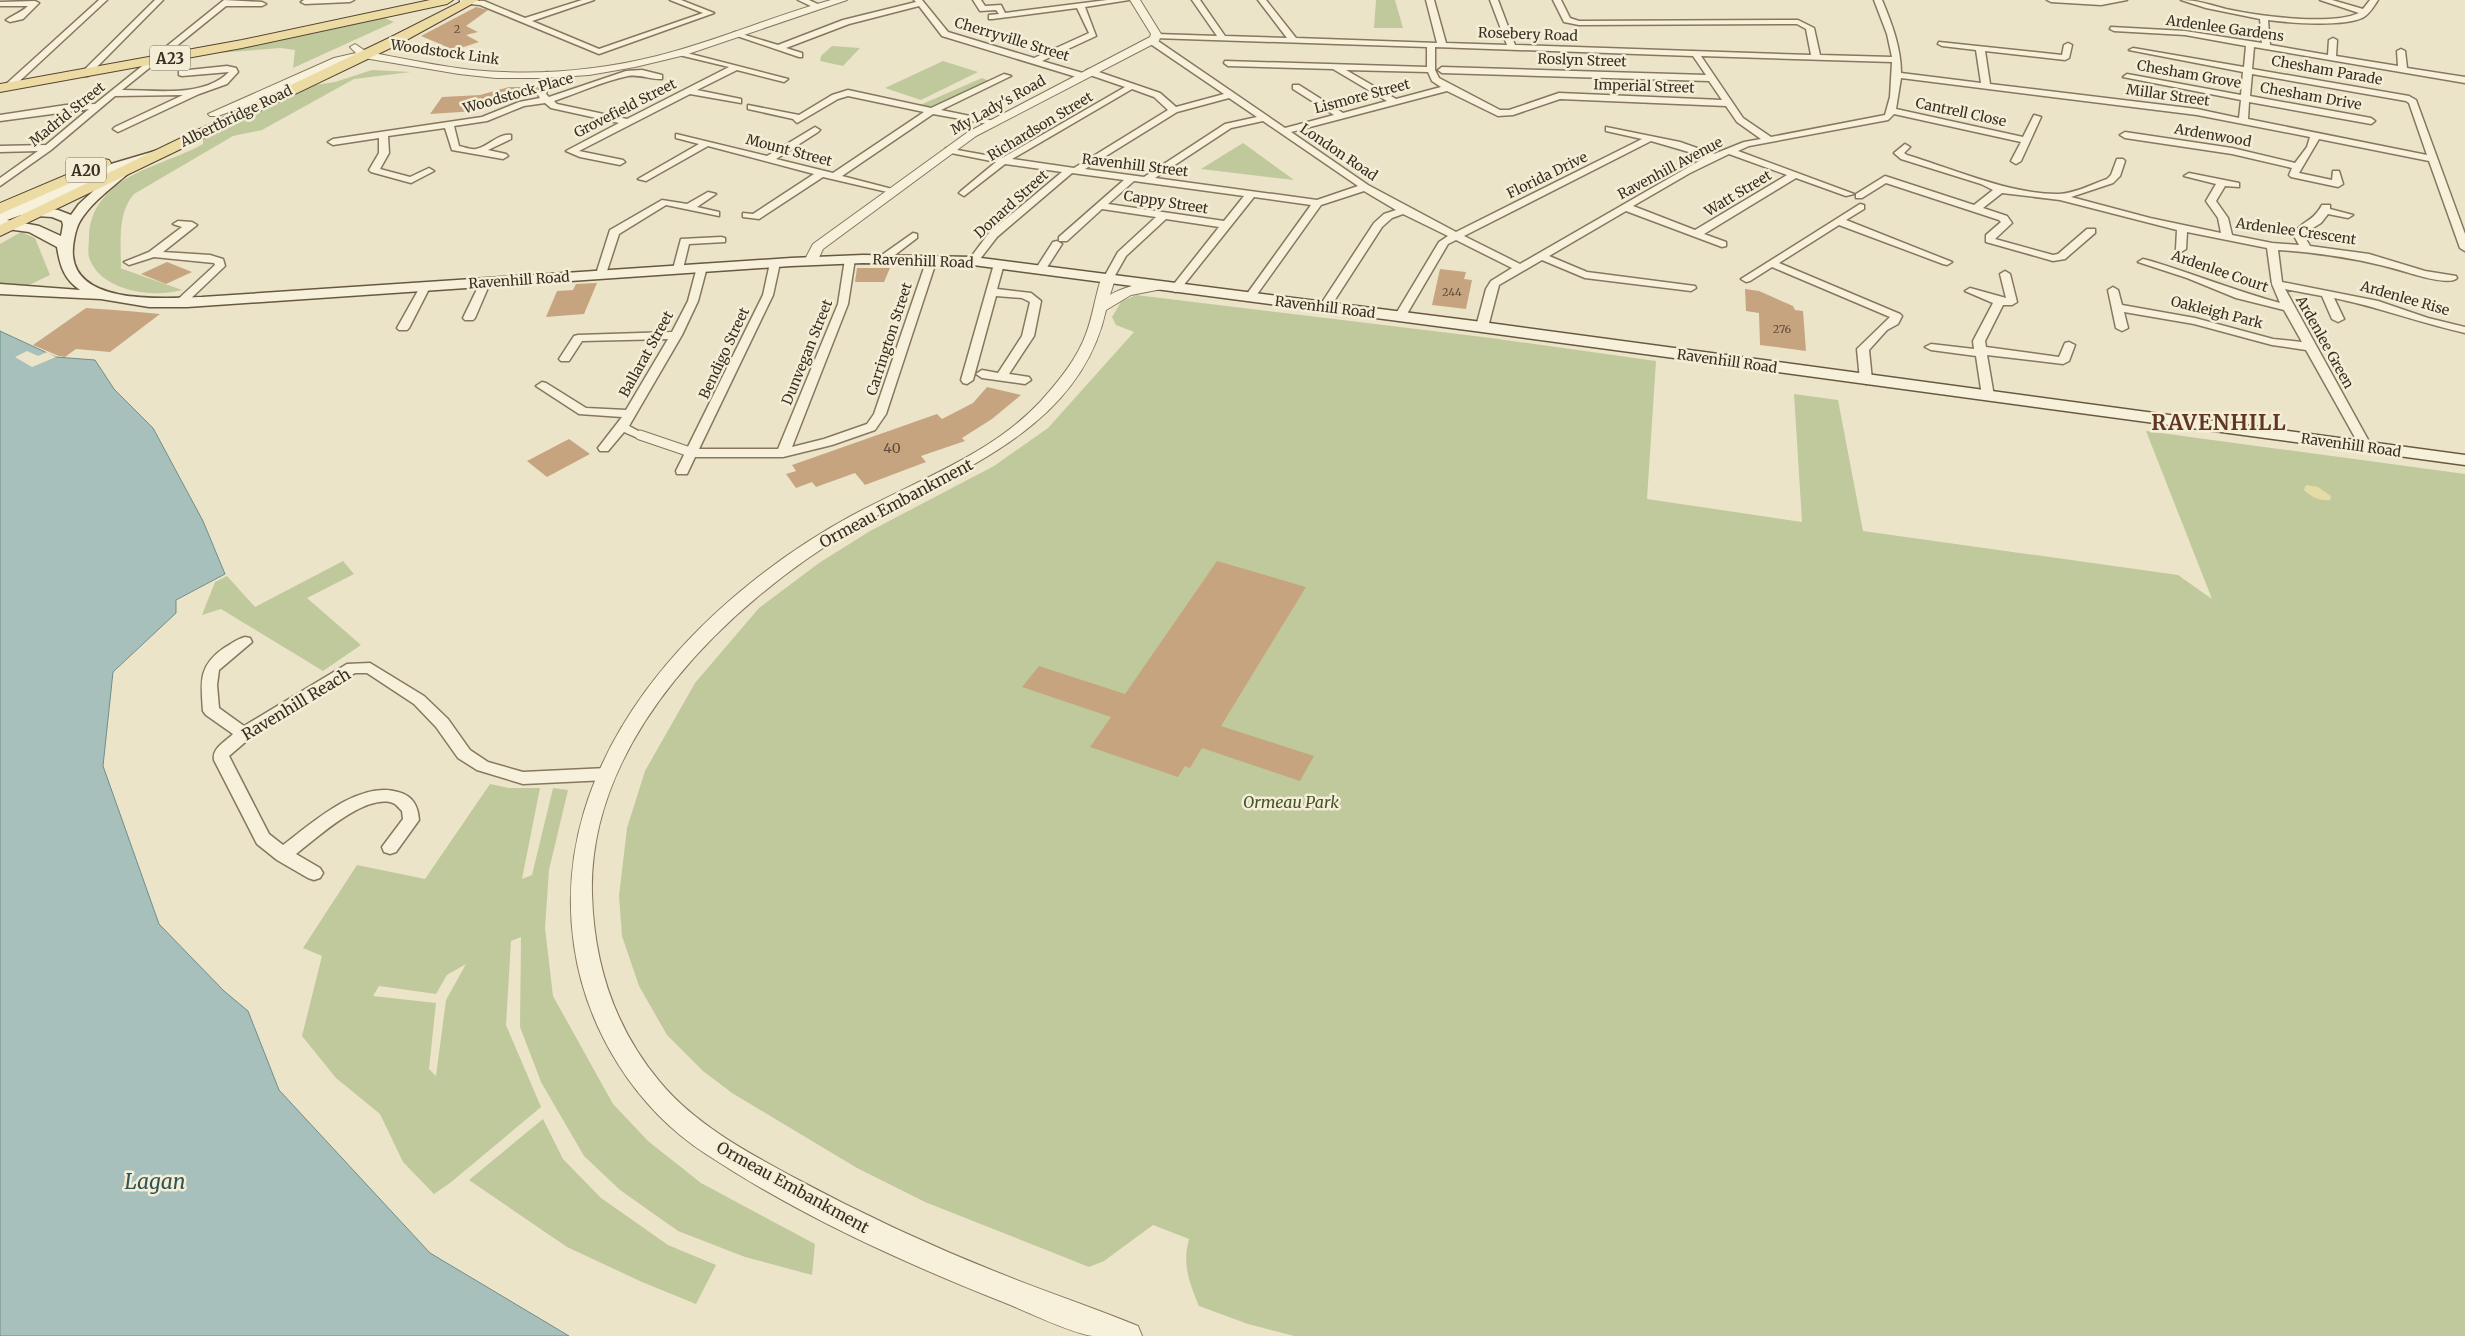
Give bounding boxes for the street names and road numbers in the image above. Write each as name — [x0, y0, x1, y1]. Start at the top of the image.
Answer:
street label: Ardenlee Gardens — [2164, 11, 2285, 45]
street label: Cherryville Street — [952, 13, 1072, 65]
street label: Rosebery Road — [1478, 23, 1579, 45]
street label: Woodstock Link — [388, 35, 501, 69]
road number: A23 — [150, 46, 190, 70]
street label: Roslyn Street — [1537, 49, 1628, 71]
street label: Chesham Parade — [2270, 51, 2384, 89]
street label: Chesham Grove — [2135, 56, 2243, 92]
street label: Woodstock Place — [460, 69, 575, 118]
street label: My Lady's Road — [947, 71, 1049, 138]
street label: Grovefield Street — [571, 74, 680, 142]
street label: Lismore Street — [1312, 74, 1412, 117]
street label: Imperial Street — [1593, 75, 1695, 97]
street label: Madrid Street — [25, 78, 109, 150]
street label: Chesham Drive — [2259, 78, 2363, 114]
street label: Millar Street — [2125, 80, 2211, 110]
street label: Albertbridge Road — [176, 81, 295, 151]
street label: Richardson Street — [984, 87, 1096, 165]
street label: Cantrell Close — [1914, 94, 2008, 130]
street label: London Road — [1297, 119, 1382, 185]
street label: Ardenwood — [2172, 119, 2253, 151]
street label: Mount Street — [744, 130, 835, 170]
street label: Ravenhill Avenue — [1614, 133, 1726, 203]
street label: Florida Drive — [1504, 148, 1590, 202]
street label: Ravenhill Street — [1081, 150, 1190, 181]
road number: A20 — [66, 158, 106, 182]
street label: Donard Street — [970, 166, 1052, 242]
street label: Watt Street — [1700, 166, 1775, 221]
street label: Cappy Street — [1122, 186, 1210, 218]
street label: Ardenlee Crescent — [2234, 213, 2358, 248]
street label: Ardenlee Court — [2168, 246, 2271, 296]
street label: Ravenhill Road — [872, 250, 974, 272]
street label: Ravenhill Road — [468, 267, 571, 293]
street label: Ardenlee Rise — [2357, 276, 2452, 319]
street label: Carrington Street — [862, 280, 916, 398]
street label: Ravenhill Road — [1274, 292, 1377, 322]
street label: Oakleigh Park — [2169, 292, 2265, 332]
street label: Ardenlee Green — [2292, 292, 2358, 392]
street label: Dunvegan Street — [778, 296, 837, 407]
street label: Bendigo Street — [695, 304, 753, 402]
street label: Ballarat Street — [615, 307, 677, 400]
street label: Ravenhill Road — [1676, 345, 1779, 377]
street label: Ravenhill Road — [2300, 429, 2403, 461]
street label: Ormeau Embankment — [816, 454, 977, 552]
street label: Ravenhill Reach — [238, 663, 354, 744]
street label: Ormeau Embankment — [713, 1137, 873, 1238]

